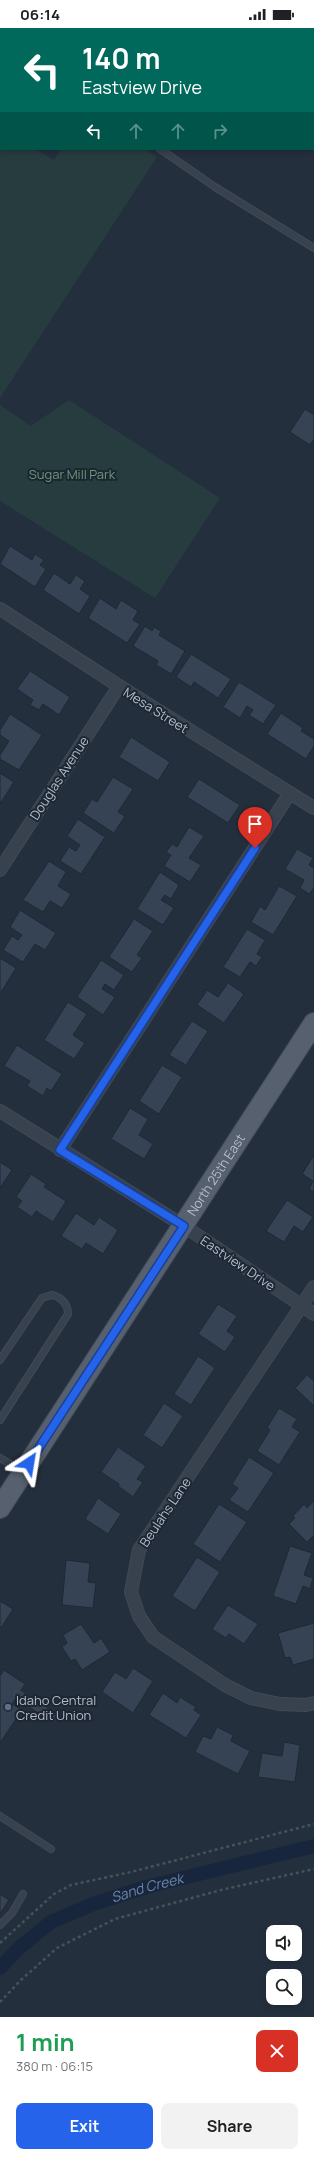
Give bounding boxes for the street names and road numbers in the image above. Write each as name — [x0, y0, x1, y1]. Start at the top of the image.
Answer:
street label: Mesa Street — [120, 683, 192, 737]
street label: Douglas Avenue — [25, 732, 93, 823]
street label: North 25th East — [183, 1130, 249, 1219]
street label: Eastview Drive — [197, 1231, 279, 1295]
street label: Beulahs Lane — [135, 1474, 195, 1550]

